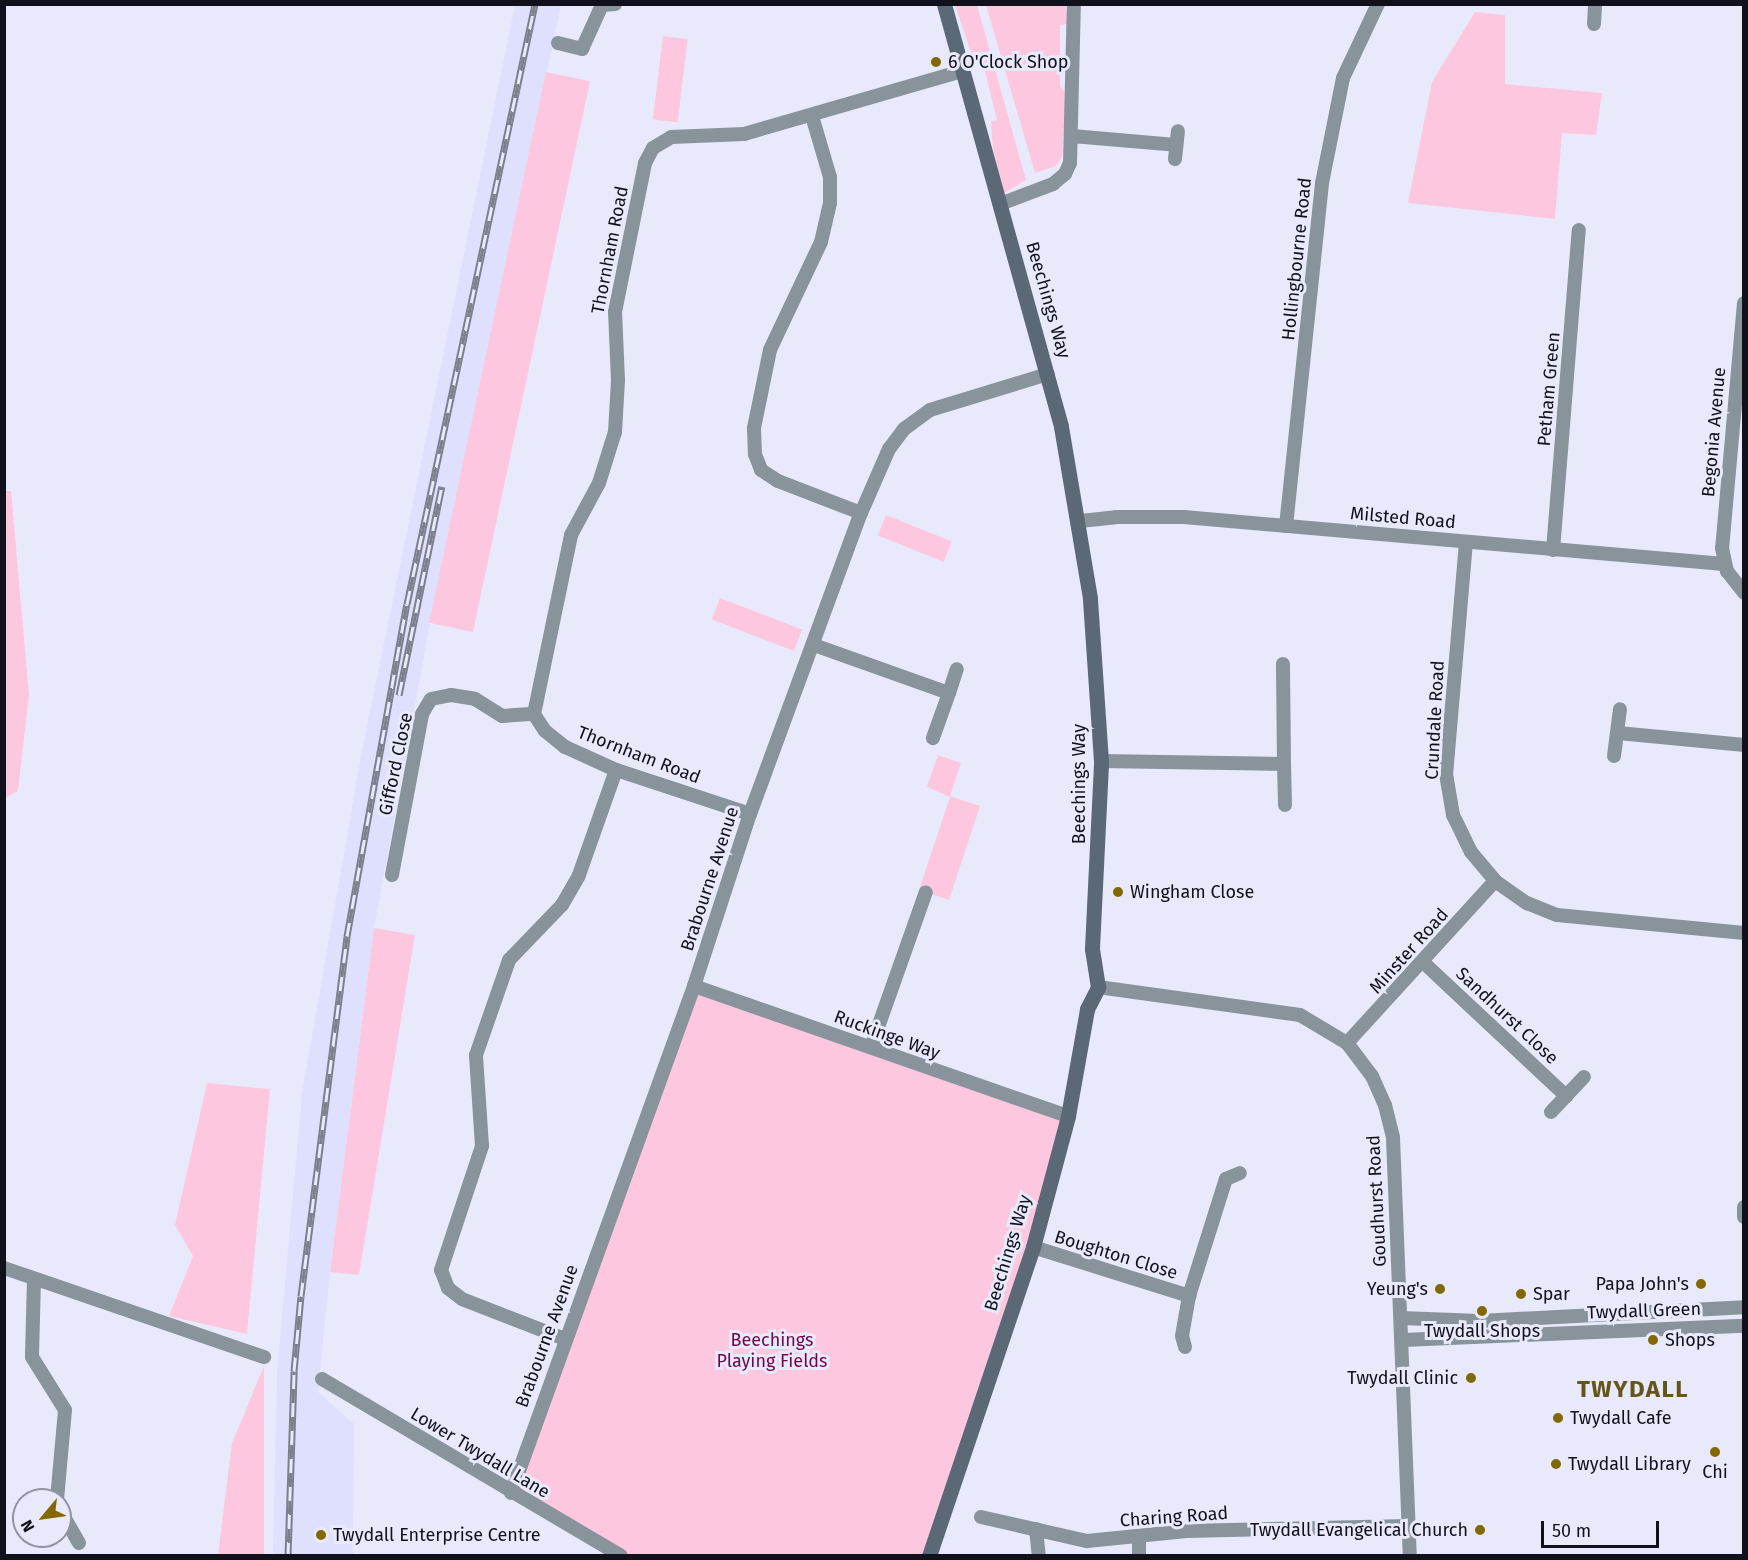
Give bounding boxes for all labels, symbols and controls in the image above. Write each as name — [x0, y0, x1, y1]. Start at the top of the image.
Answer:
place label: 6 O'Clock Shop — [948, 51, 1069, 73]
marker: 6 O'Clock Shop — [929, 55, 943, 69]
street label: Hollingbourne Road — [1278, 177, 1316, 341]
street label: Thornham Road — [587, 184, 633, 316]
street label: Beechings Way — [1021, 239, 1075, 361]
street label: Petham Green — [1533, 331, 1565, 447]
street label: Begonia Avenue — [1698, 366, 1730, 498]
street label: Milsted Road — [1349, 503, 1457, 533]
street label: Crundale Road — [1421, 660, 1449, 780]
street label: Gifford Close — [375, 711, 417, 817]
street label: Thornham Road — [574, 722, 704, 788]
street label: Beechings Way — [1068, 724, 1090, 844]
street label: Brabourne Avenue — [676, 804, 744, 954]
place label: Wingham Close — [1130, 881, 1254, 903]
marker: Wingham Close — [1111, 885, 1125, 899]
street label: Minster Road — [1365, 904, 1453, 998]
street label: Sandhurst Close — [1451, 963, 1563, 1069]
street label: Ruckinge Way — [831, 1006, 943, 1064]
street label: Goudhurst Road — [1363, 1135, 1391, 1267]
street label: Beechings Way — [980, 1192, 1036, 1314]
street label: Boughton Close — [1052, 1226, 1180, 1284]
street label: Brabourne Avenue — [511, 1262, 583, 1410]
place label: Papa John's — [1596, 1273, 1689, 1295]
marker: Papa John's — [1694, 1277, 1708, 1291]
place label: Yeung's — [1367, 1278, 1428, 1300]
marker: Yeung's — [1433, 1282, 1447, 1296]
place label: Spar — [1533, 1283, 1570, 1305]
marker: Spar — [1514, 1287, 1528, 1301]
street label: Twydall Green — [1587, 1298, 1701, 1324]
marker: Twydall Shops — [1475, 1304, 1489, 1318]
place label: Twydall Shops — [1424, 1320, 1540, 1342]
place label: Shops — [1665, 1329, 1715, 1351]
park label: Beechings Playing Fields — [716, 1330, 828, 1372]
marker: Shops — [1646, 1333, 1660, 1347]
place label: Twydall Clinic — [1347, 1367, 1458, 1389]
marker: Twydall Clinic — [1462, 1369, 1480, 1387]
district label: TWYDALL — [1577, 1376, 1689, 1404]
street label: Lower Twydall Lane — [406, 1403, 554, 1503]
place label: Twydall Cafe — [1570, 1407, 1672, 1429]
marker: Twydall Cafe — [1551, 1411, 1565, 1425]
marker: Chi — [1708, 1445, 1722, 1459]
place label: Twydall Library — [1568, 1453, 1691, 1475]
marker: Twydall Library — [1549, 1457, 1563, 1471]
place label: Chi — [1702, 1461, 1728, 1483]
north arrow — [12, 1488, 72, 1548]
street label: Charing Road — [1119, 1502, 1229, 1532]
scale bar — [1544, 1509, 1662, 1547]
text: N — [17, 1517, 38, 1535]
place label: Twydall Evangelical Church — [1250, 1519, 1468, 1541]
text: 50 m — [1552, 1520, 1591, 1542]
marker: Twydall Evangelical Church — [1473, 1523, 1487, 1537]
place label: Twydall Enterprise Centre — [333, 1524, 541, 1546]
marker: Twydall Enterprise Centre — [314, 1528, 328, 1542]

